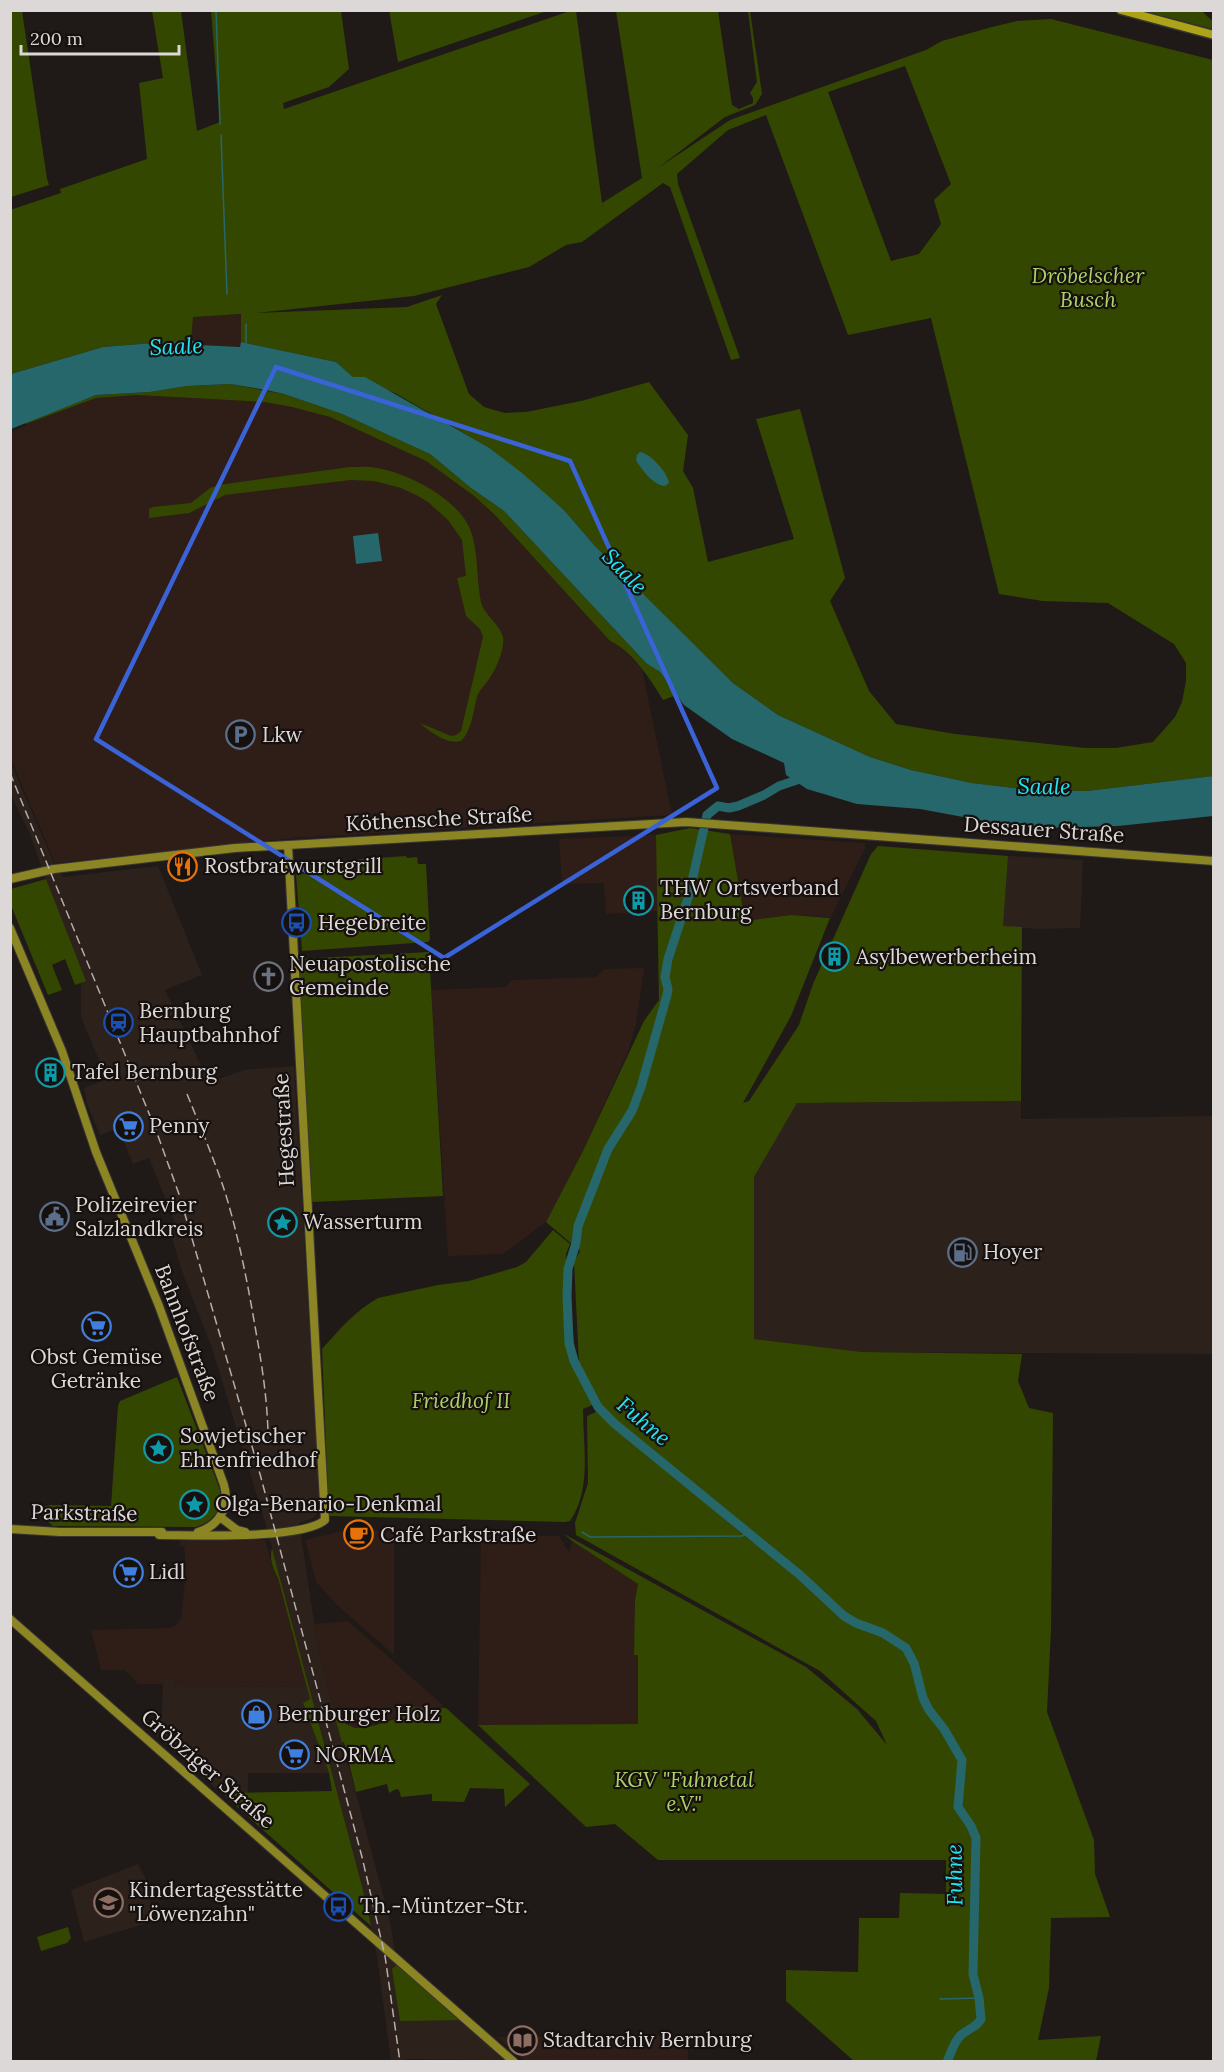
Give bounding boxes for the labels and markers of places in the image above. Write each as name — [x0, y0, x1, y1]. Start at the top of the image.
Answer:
parking icon: Lkw — [225, 719, 257, 751]
place label: Lkw — [262, 721, 302, 748]
restaurant icon: Rostbratwurstgrill — [167, 850, 199, 882]
place label: Rostbratwurstgrill — [204, 852, 382, 879]
place label: THW Ortsverband Bernburg — [660, 874, 839, 925]
building icon: THW Ortsverband Bernburg — [623, 884, 655, 916]
bus stop icon: Hegebreite — [281, 907, 313, 939]
place label: Hegebreite — [318, 909, 427, 936]
building icon: Asylbewerberheim — [819, 941, 851, 973]
place label: Asylbewerberheim — [855, 943, 1038, 970]
place label: Neuapostolische Gemeinde — [289, 950, 451, 1001]
church icon: Neuapostolische Gemeinde — [252, 960, 284, 992]
place label: Bernburg Hauptbahnhof — [139, 997, 281, 1048]
station icon: Bernburg Hauptbahnhof — [102, 1007, 134, 1039]
building icon: Tafel Bernburg — [35, 1056, 67, 1088]
place label: Tafel Bernburg — [72, 1058, 217, 1085]
supermarket icon: Penny — [112, 1110, 144, 1142]
place label: Penny — [149, 1112, 209, 1139]
place label: Polizeirevier Salzlandkreis — [75, 1191, 203, 1242]
public building icon: Polizeirevier Salzlandkreis — [38, 1201, 70, 1233]
place icon: Wasserturm — [266, 1206, 298, 1238]
place label: Wasserturm — [303, 1208, 423, 1235]
fuel station icon: Hoyer — [946, 1236, 978, 1268]
place label: Hoyer — [983, 1238, 1042, 1265]
supermarket icon: Obst Gemüse Getränke — [80, 1310, 112, 1342]
place label: Obst Gemüse Getränke — [30, 1343, 162, 1394]
place label: Sowjetischer Ehrenfriedhof — [180, 1422, 318, 1473]
place icon: Sowjetischer Ehrenfriedhof — [143, 1432, 175, 1464]
place icon: Olga-Benario-Denkmal — [178, 1488, 210, 1520]
place label: Olga-Benario-Denkmal — [215, 1490, 441, 1517]
cafe icon: Café Parkstraße — [343, 1519, 375, 1551]
place label: Café Parkstraße — [380, 1521, 536, 1548]
supermarket icon: Lidl — [112, 1556, 144, 1588]
place label: Lidl — [149, 1558, 185, 1585]
shop icon: Bernburger Holz — [241, 1698, 273, 1730]
place label: Bernburger Holz — [278, 1700, 440, 1727]
supermarket icon: NORMA — [278, 1739, 310, 1771]
place label: NORMA — [315, 1741, 394, 1768]
place label: Kindertagesstätte "Löwenzahn" — [129, 1876, 303, 1927]
school or university icon: Kindertagesstätte "Löwenzahn" — [92, 1886, 124, 1918]
bus stop icon: Th.-Müntzer-Str. — [323, 1890, 355, 1922]
place label: Th.-Müntzer-Str. — [360, 1892, 528, 1919]
library icon: Stadtarchiv Bernburg — [506, 2024, 538, 2056]
place label: Stadtarchiv Bernburg — [543, 2026, 752, 2053]

